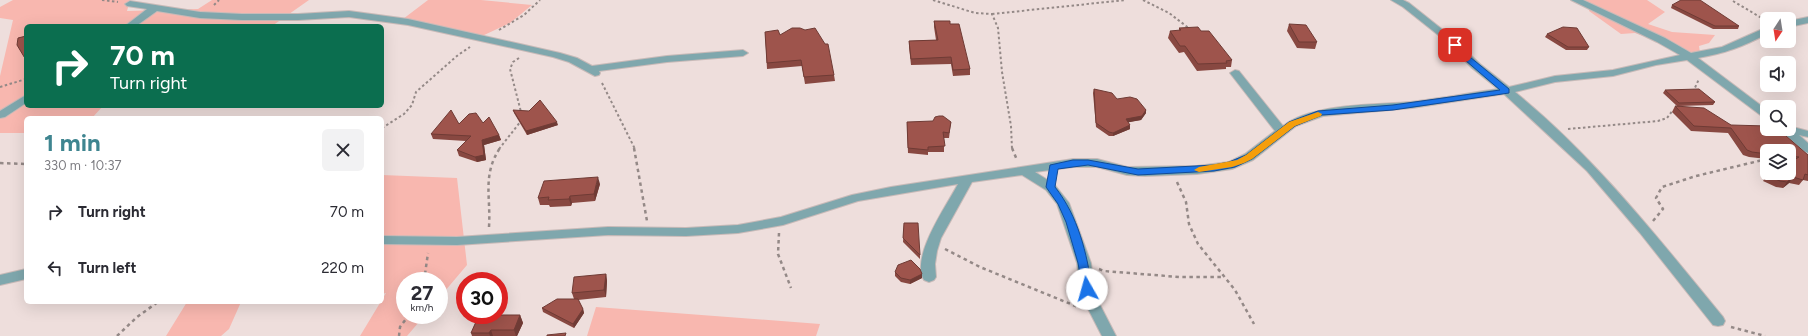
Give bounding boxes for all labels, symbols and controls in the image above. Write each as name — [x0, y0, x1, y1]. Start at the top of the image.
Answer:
north arrow — [1760, 12, 1796, 48]
map controls — [1760, 12, 1796, 180]
pin — [1438, 28, 1472, 62]
icon: arrive — [1444, 34, 1466, 56]
text: 70 m — [110, 38, 175, 72]
icon: right — [44, 40, 96, 92]
button: sound — [1760, 56, 1796, 92]
text: Turn right — [110, 72, 187, 94]
button: search — [1760, 100, 1796, 136]
text: 1 min — [44, 128, 101, 157]
button: close — [322, 129, 364, 171]
button: layers — [1760, 144, 1796, 180]
text: 330 m · 10:37 — [44, 158, 122, 173]
icon: right — [44, 201, 66, 223]
text: Turn right — [78, 203, 146, 221]
text: 70 m — [330, 203, 364, 221]
icon: left — [44, 257, 66, 279]
text: Turn left — [78, 259, 136, 277]
text: 220 m — [321, 259, 364, 277]
position arrow — [1066, 268, 1108, 310]
speed limit sign: 30 — [456, 272, 508, 324]
text: 27 — [411, 281, 433, 305]
text: km/h — [411, 301, 433, 314]

